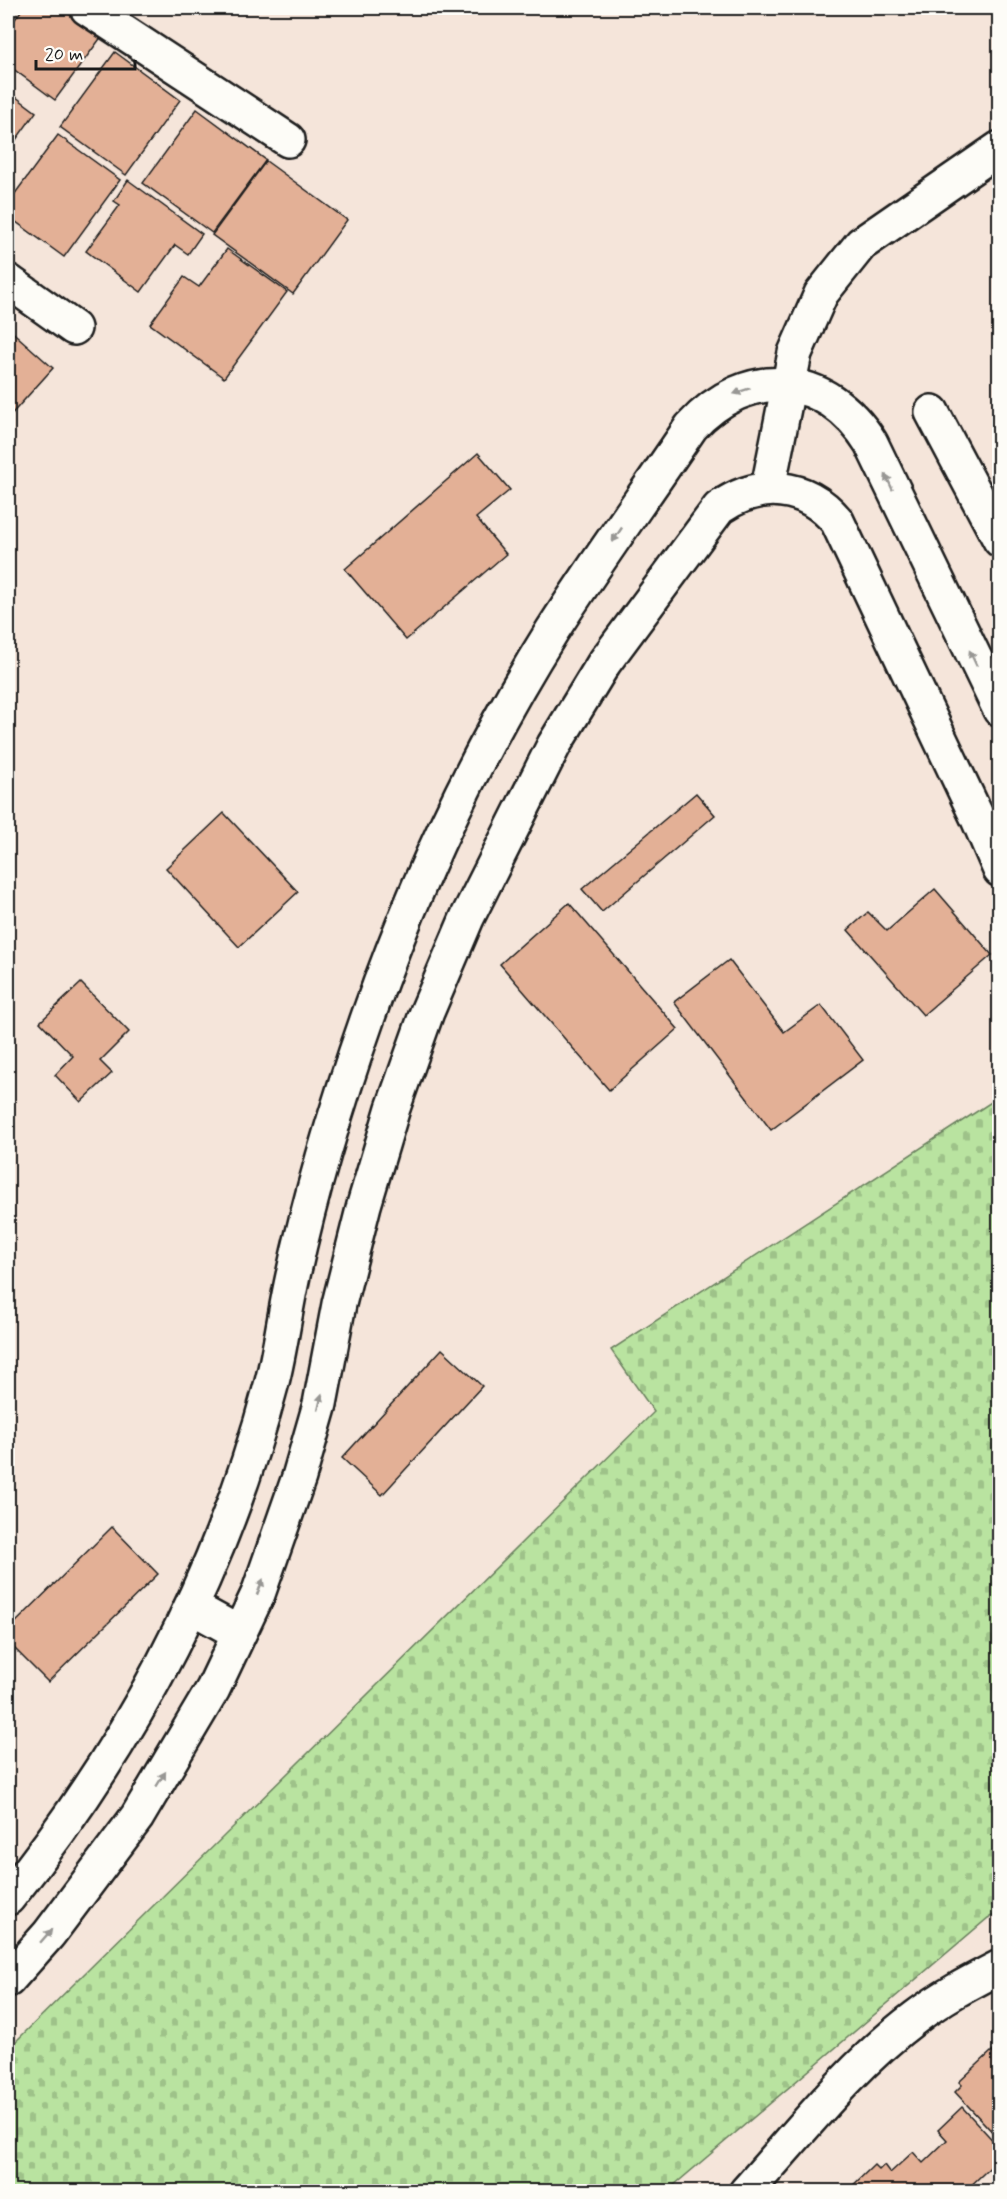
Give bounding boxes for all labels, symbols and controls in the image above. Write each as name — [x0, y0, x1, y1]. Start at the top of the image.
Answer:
scale bar — [36, 33, 135, 71]
text: 20 m — [45, 43, 83, 67]
one-way arrow — [733, 386, 751, 396]
one-way arrow — [885, 474, 894, 491]
one-way arrow — [612, 527, 623, 543]
one-way arrow — [968, 650, 977, 667]
one-way arrow — [316, 1393, 326, 1411]
one-way arrow — [256, 1578, 266, 1596]
one-way arrow — [155, 1771, 166, 1787]
one-way arrow — [40, 1928, 53, 1944]

